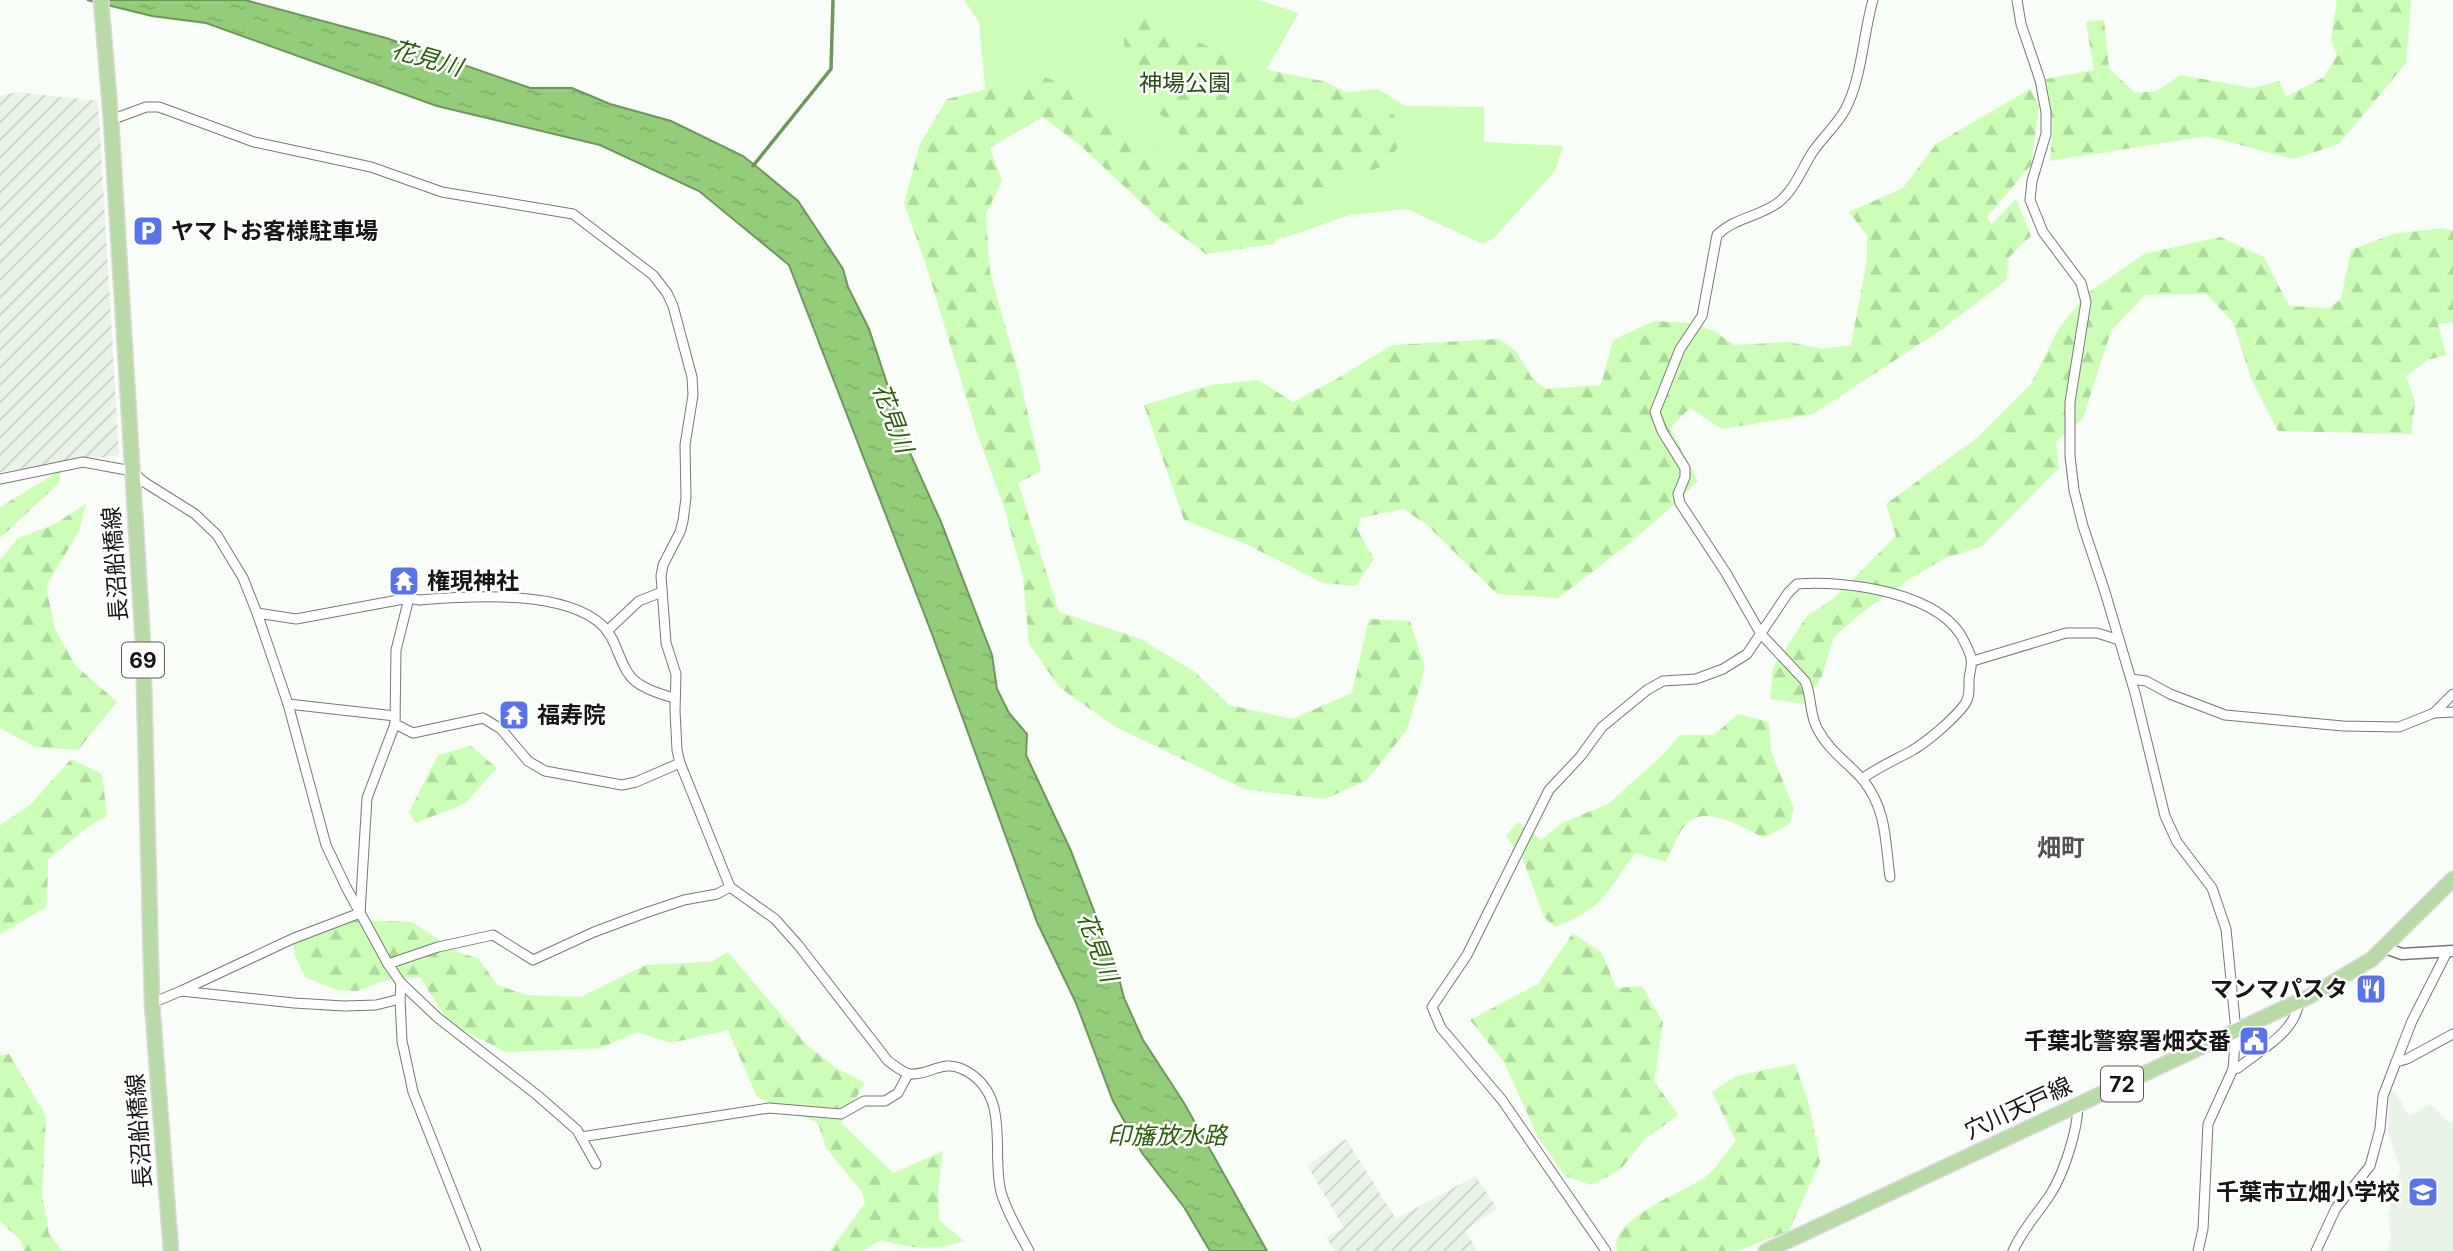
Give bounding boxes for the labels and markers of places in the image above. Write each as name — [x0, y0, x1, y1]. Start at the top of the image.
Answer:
parking icon: ヤマトお客様駐車場 — [131, 214, 165, 248]
place label: ヤマトお客様駐車場 — [171, 217, 378, 245]
temple icon: 権現神社 — [387, 564, 421, 598]
place label: 権現神社 — [427, 567, 519, 595]
temple icon: 福寿院 — [497, 698, 531, 732]
place label: 福寿院 — [537, 701, 606, 729]
restaurant icon: マンマパスタ — [2354, 972, 2388, 1006]
place label: マンマパスタ — [2210, 975, 2348, 1003]
public building icon: 千葉北警察署畑交番 — [2237, 1024, 2271, 1058]
place label: 千葉北警察署畑交番 — [2024, 1027, 2231, 1055]
school or university icon: 千葉市立畑小学校 — [2406, 1175, 2440, 1209]
place label: 千葉市立畑小学校 — [2216, 1178, 2400, 1206]

